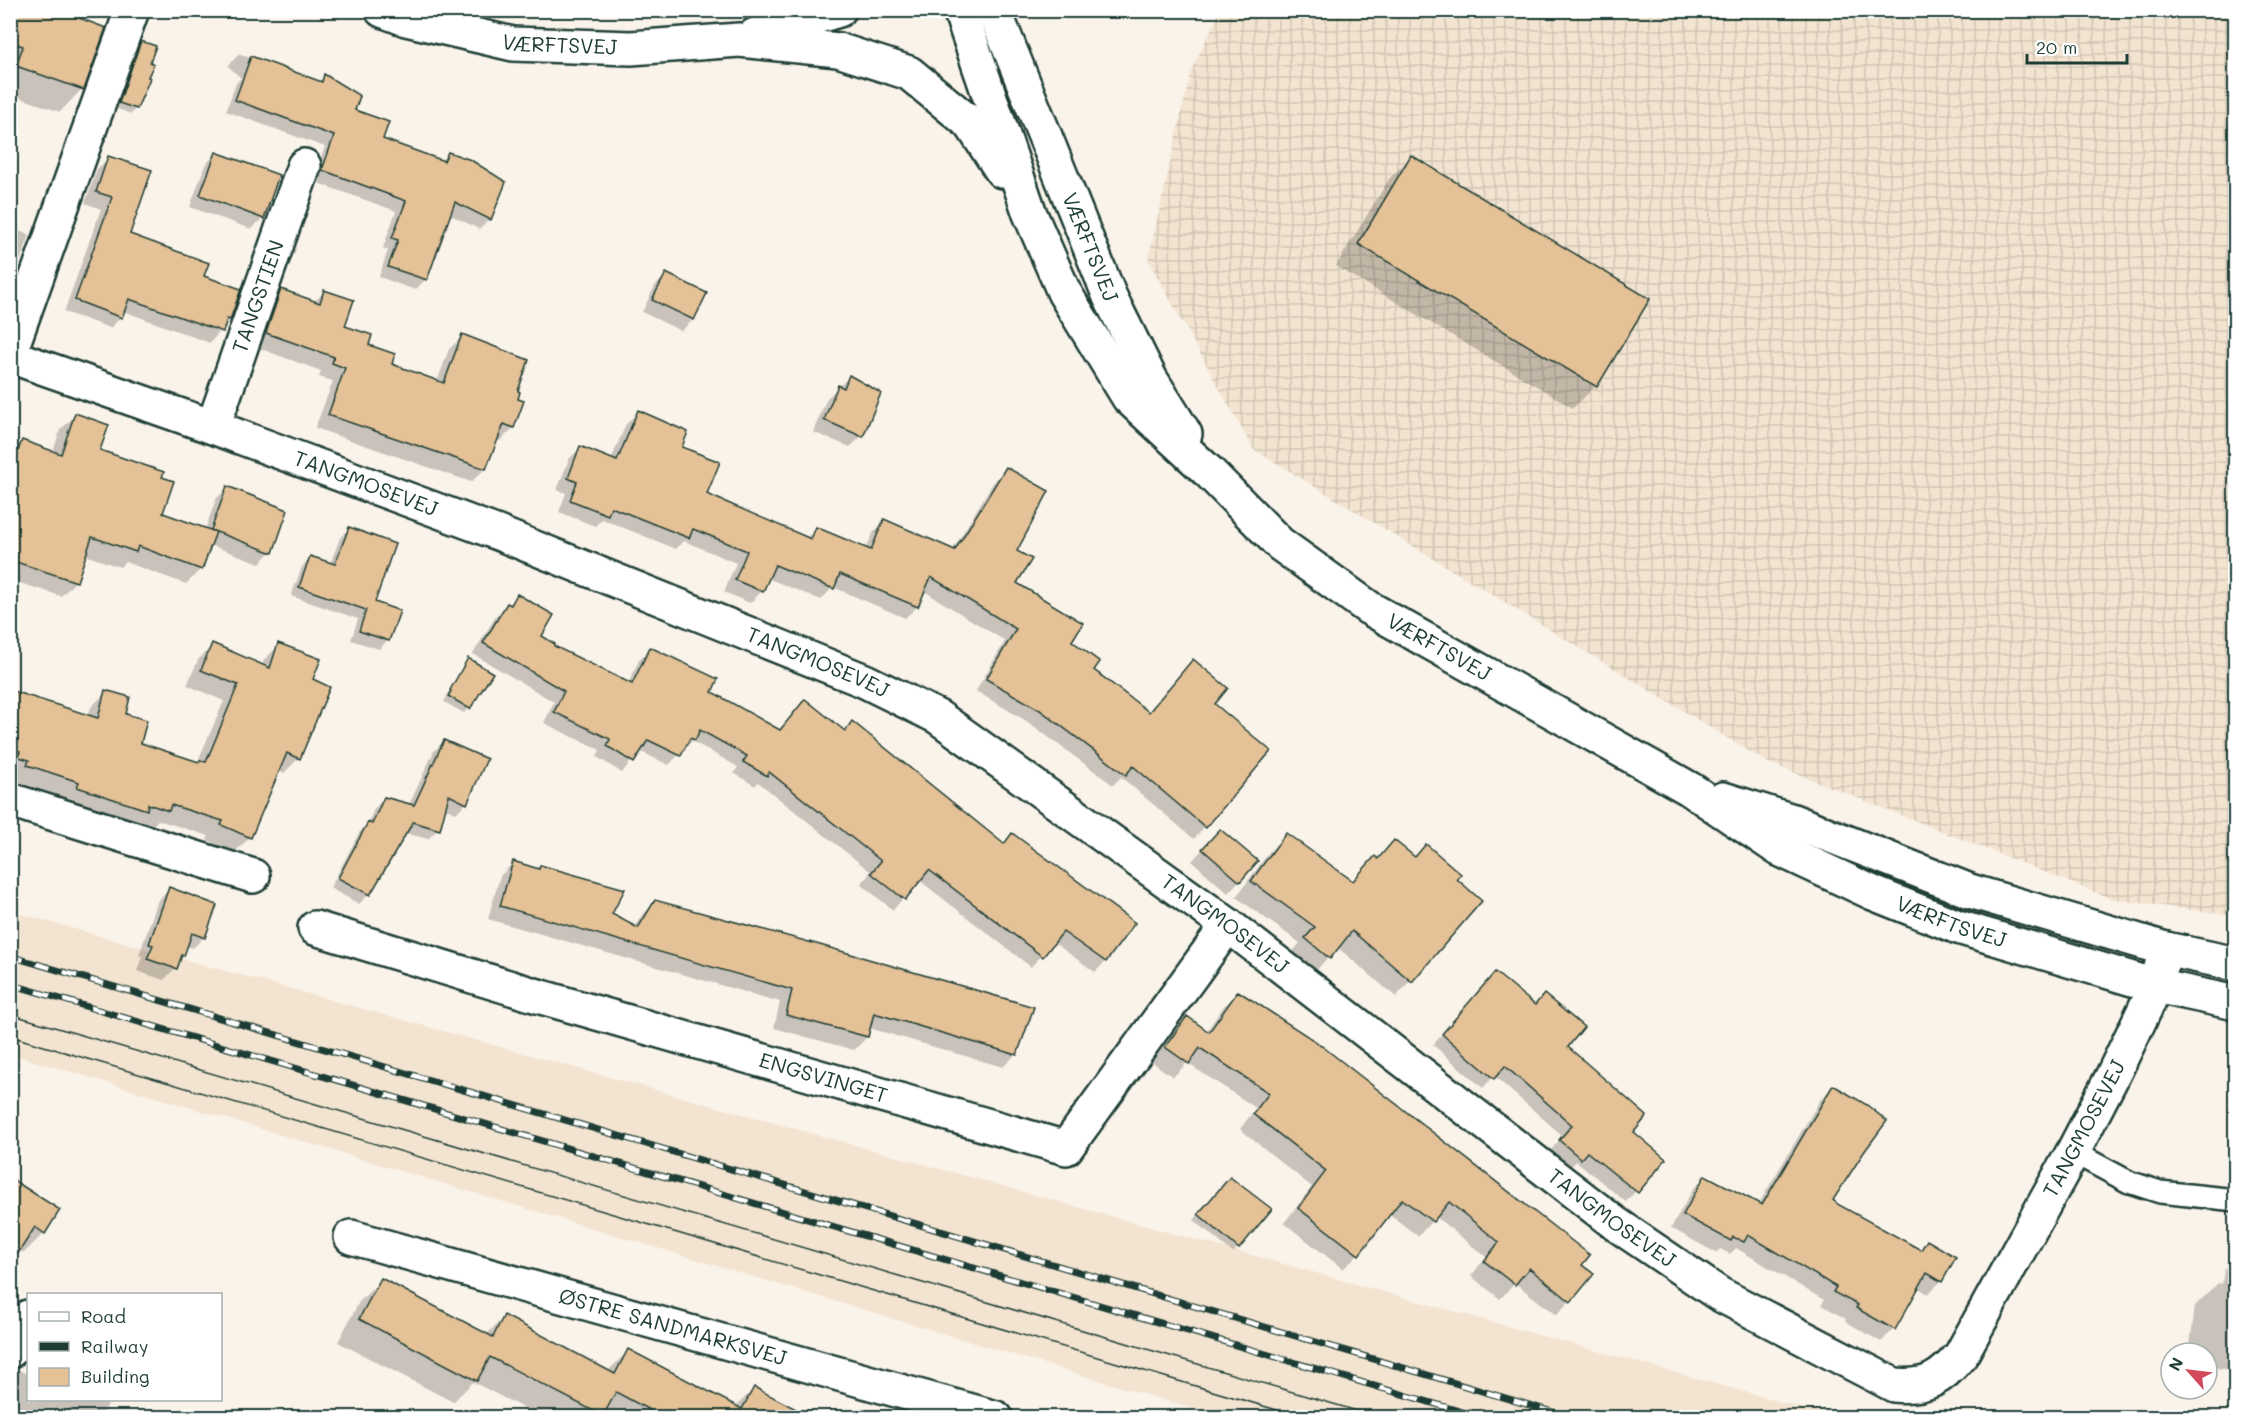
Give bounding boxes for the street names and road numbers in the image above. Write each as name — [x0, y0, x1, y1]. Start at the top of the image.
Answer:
street label: VÆRFTSVEJ — [499, 27, 618, 60]
street label: VÆRFTSVEJ — [1057, 188, 1126, 306]
street label: TANGSTIEN — [225, 236, 289, 356]
street label: TANGMOSEVEJ — [290, 443, 442, 522]
street label: VÆRFTSVEJ — [1383, 606, 1497, 686]
street label: TANGMOSEVEJ — [743, 620, 894, 703]
street label: TANGMOSEVEJ — [1157, 867, 1295, 979]
street label: VÆRFTSVEJ — [1893, 889, 2010, 953]
street label: ENGSVINGET — [756, 1045, 891, 1108]
street label: TANGMOSEVEJ — [2036, 1055, 2131, 1202]
street label: TANGMOSEVEJ — [1543, 1162, 1682, 1273]
street label: ØSTRE SANDMARKSVEJ — [556, 1281, 790, 1371]

